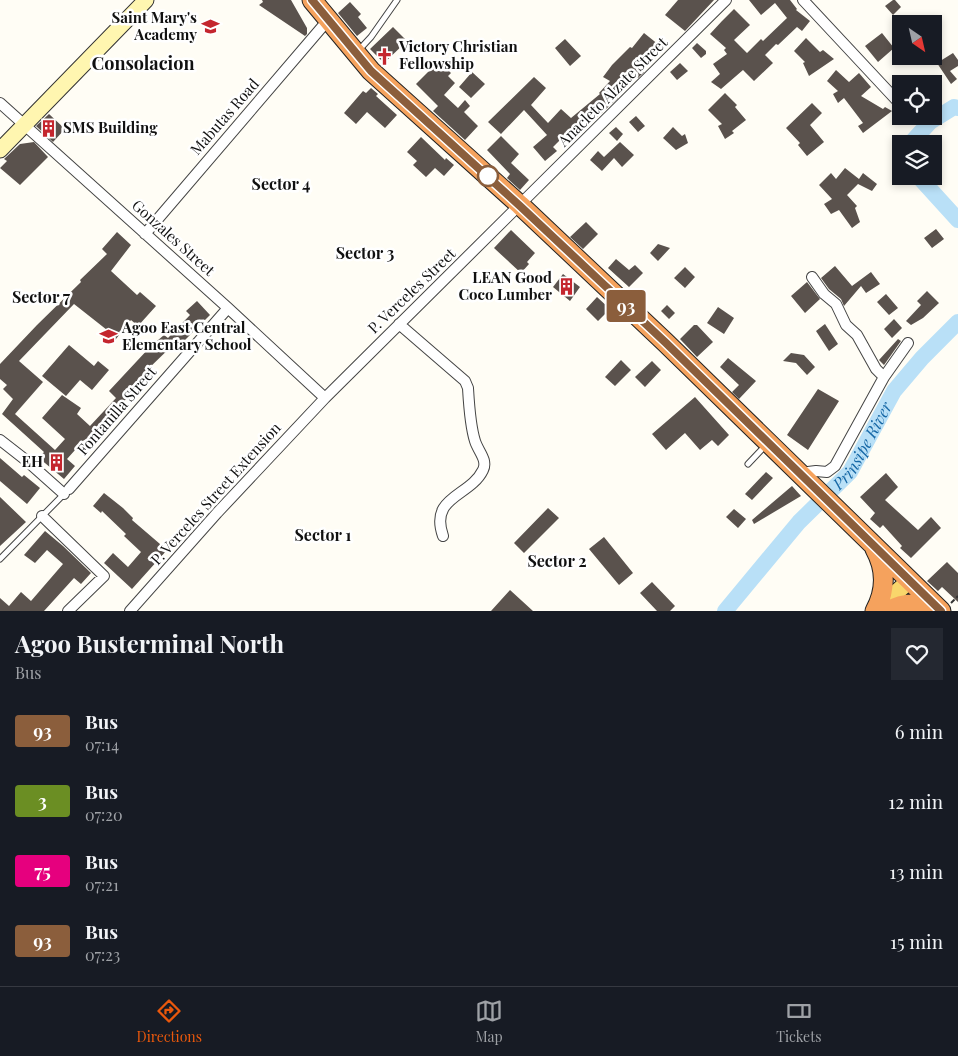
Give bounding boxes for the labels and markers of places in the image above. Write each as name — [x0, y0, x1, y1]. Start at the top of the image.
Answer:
place label: Saint Mary's Academy — [112, 7, 197, 44]
school or university icon: Saint Mary's Academy — [201, 17, 221, 37]
place label: Victory Christian Fellowship — [398, 36, 518, 73]
church icon: Victory Christian Fellowship — [375, 46, 395, 66]
place label: SMS Building — [63, 117, 158, 137]
building icon: SMS Building — [39, 118, 59, 138]
unlabelled marker — [477, 165, 499, 187]
place label: LEAN Good Coco Lumber — [458, 267, 552, 304]
building icon: LEAN Good Coco Lumber — [556, 277, 576, 297]
place label: Agoo East Central Elementary School — [121, 317, 252, 354]
school or university icon: Agoo East Central Elementary School — [98, 327, 118, 347]
place label: EH — [21, 451, 43, 471]
building icon: EH — [47, 452, 67, 472]

